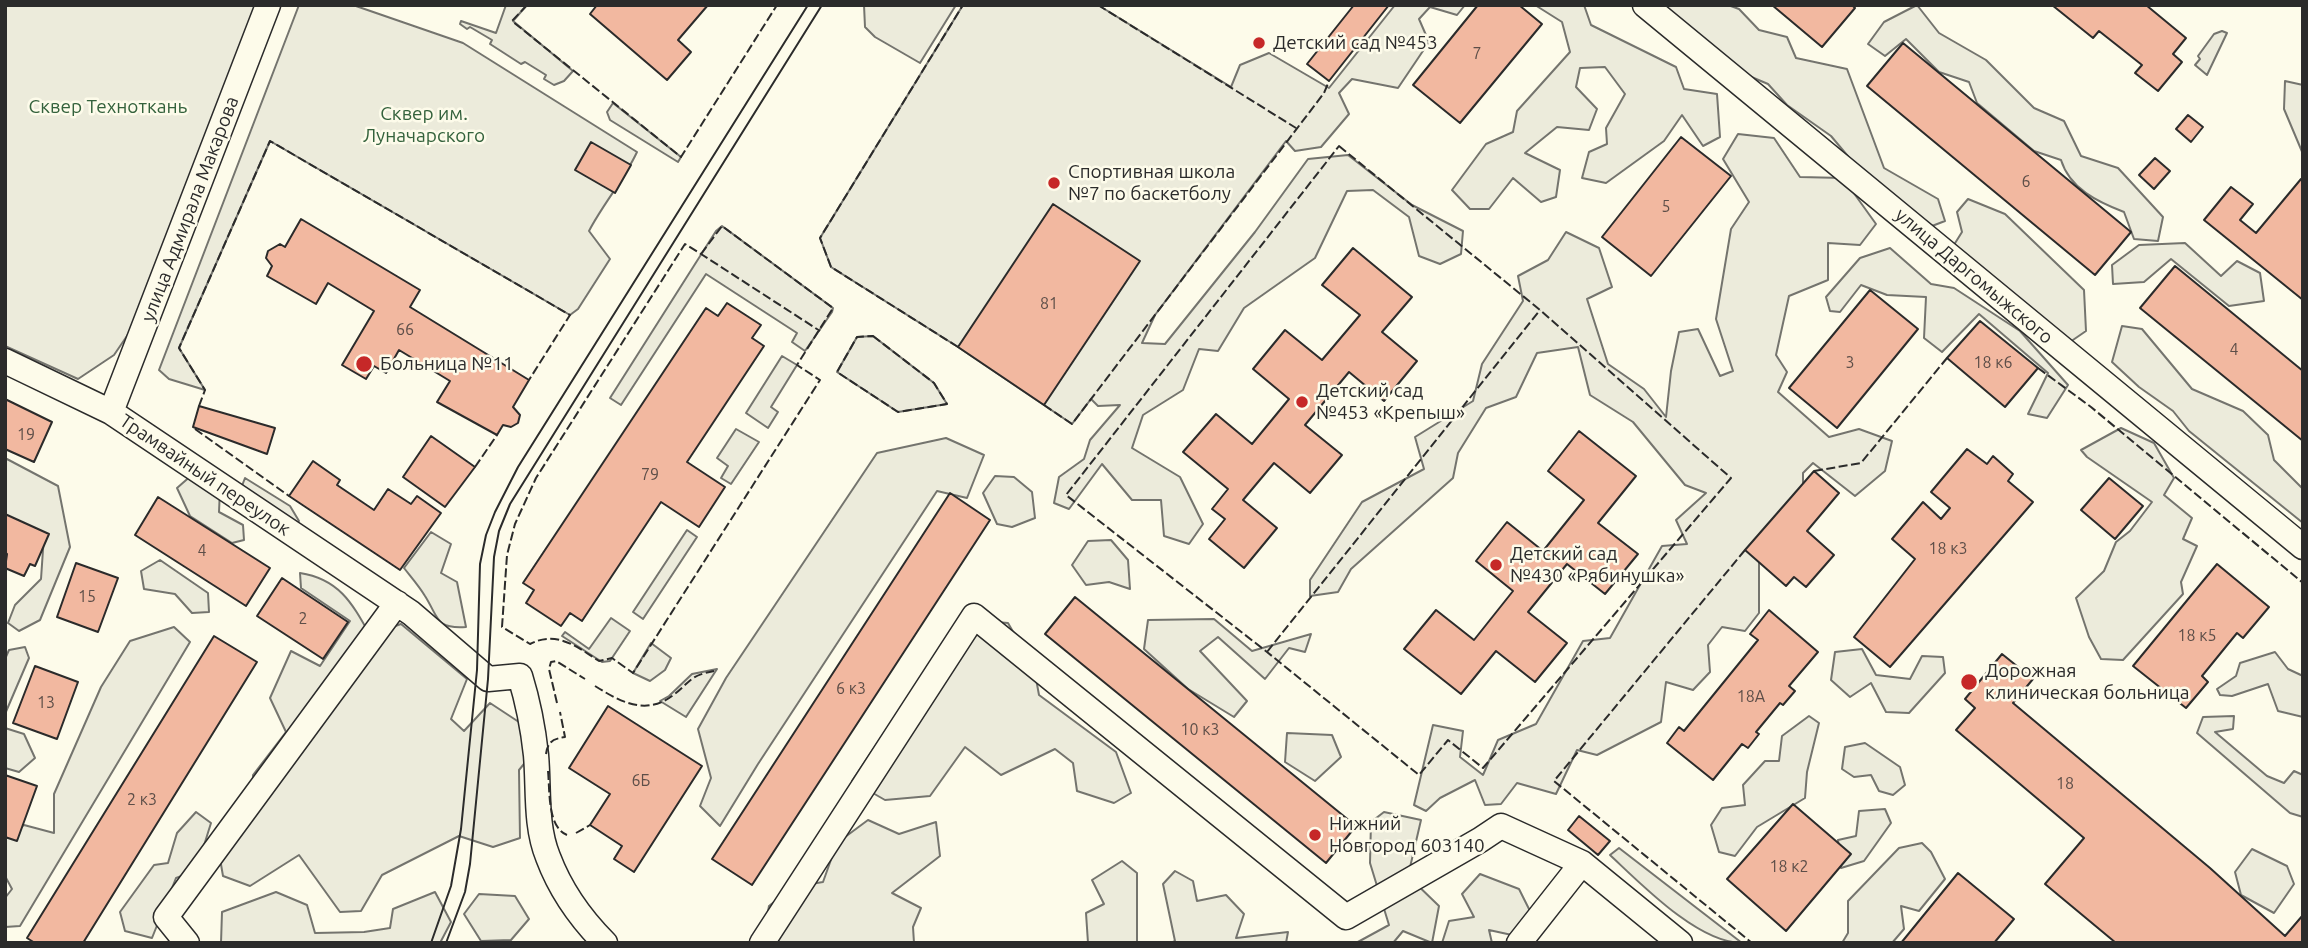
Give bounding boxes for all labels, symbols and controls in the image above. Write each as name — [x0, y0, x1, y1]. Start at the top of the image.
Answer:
place label: Детский сад №453 — [1273, 32, 1438, 54]
marker: Детский сад №453 — [1251, 35, 1267, 51]
house number: 7 — [1472, 44, 1482, 64]
street label: улица Адмирала Макарова — [136, 93, 244, 325]
park label: Сквер Техноткань — [29, 96, 187, 118]
park label: Сквер им. Луначарского — [363, 103, 485, 147]
place label: Спортивная школа №7 по баскетболу — [1068, 161, 1235, 205]
house number: 6 — [2021, 172, 2031, 192]
marker: Спортивная школа №7 по баскетболу — [1046, 175, 1062, 191]
house number: 5 — [1661, 197, 1671, 217]
street label: улица Даргомыжского — [1890, 203, 2058, 349]
house number: 81 — [1040, 294, 1058, 314]
house number: 66 — [396, 320, 414, 340]
house number: 4 — [2229, 340, 2239, 360]
place label: Больница №11 — [380, 353, 514, 375]
house number: 3 — [1845, 353, 1855, 373]
house number: 18 к6 — [1974, 353, 2012, 373]
marker: Больница №11 — [354, 354, 374, 374]
place label: Детский сад №453 «Крепыш» — [1316, 380, 1465, 424]
marker: Детский сад №453 «Крепыш» — [1294, 394, 1310, 410]
street label: Трамвайный переулок — [115, 409, 295, 541]
house number: 19 — [17, 425, 35, 445]
house number: 79 — [641, 465, 659, 485]
house number: 18 к3 — [1929, 539, 1967, 559]
house number: 4 — [197, 541, 207, 561]
place label: Детский сад №430 «Рябинушка» — [1510, 543, 1684, 587]
marker: Детский сад №430 «Рябинушка» — [1488, 557, 1504, 573]
house number: 15 — [78, 587, 96, 607]
house number: 2 — [298, 609, 308, 629]
house number: 18 к5 — [2178, 626, 2216, 646]
place label: Дорожная клиническая больница — [1985, 660, 2190, 704]
marker: Дорожная клиническая больница — [1959, 672, 1979, 692]
house number: 6 к3 — [836, 679, 866, 699]
house number: 18А — [1737, 687, 1765, 707]
house number: 13 — [37, 693, 55, 713]
house number: 10 к3 — [1181, 720, 1219, 740]
house number: 6Б — [632, 771, 650, 791]
house number: 18 — [2056, 774, 2074, 794]
house number: 2 к3 — [127, 790, 157, 810]
place label: Нижний Новгород 603140 — [1329, 813, 1485, 857]
marker: Нижний Новгород 603140 — [1307, 827, 1323, 843]
house number: 18 к2 — [1770, 857, 1808, 877]

